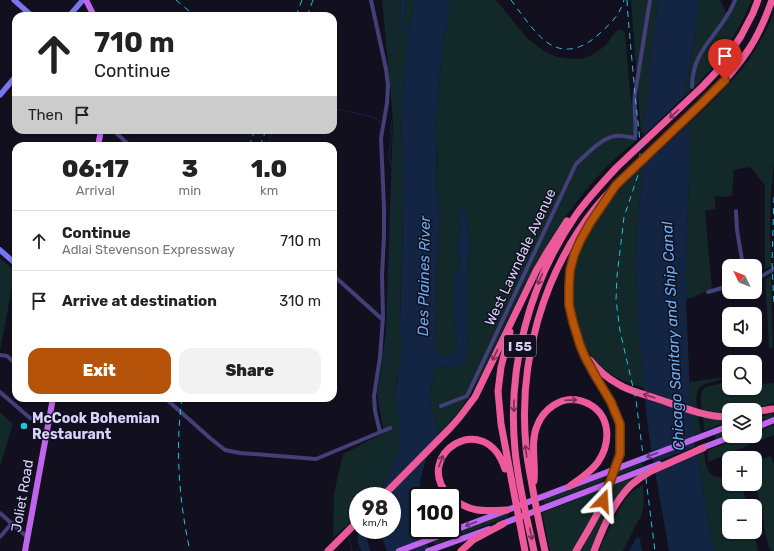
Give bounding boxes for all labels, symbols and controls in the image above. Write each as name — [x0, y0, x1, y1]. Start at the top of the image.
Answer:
text: 710 m — [94, 26, 175, 59]
icon: ahead — [28, 28, 80, 80]
pin — [708, 39, 742, 80]
icon: arrive — [714, 45, 736, 67]
text: Continue — [94, 60, 170, 82]
icon: arrive — [71, 104, 93, 126]
text: Then — [28, 106, 63, 124]
one-way arrow — [669, 109, 679, 118]
text: 06:17 — [62, 155, 129, 183]
text: 3 — [182, 155, 198, 183]
text: 1.0 — [251, 155, 287, 183]
text: Arrival — [76, 183, 115, 198]
text: min — [179, 183, 201, 198]
text: km — [260, 183, 278, 198]
street label: West Lawndale Avenue — [481, 186, 560, 329]
water label: Des Plaines River — [414, 214, 434, 336]
water label: Chicago Sanitary and Ship Canal — [658, 221, 688, 451]
text: Continue — [62, 224, 131, 242]
icon: ahead — [28, 230, 50, 252]
text: 710 m — [280, 232, 321, 250]
text: Adlai Stevenson Expressway — [62, 242, 235, 257]
north arrow — [722, 259, 762, 299]
map controls — [722, 259, 762, 539]
one-way arrow — [536, 273, 544, 285]
icon: arrive — [28, 290, 50, 312]
text: Arrive at destination — [62, 292, 217, 310]
text: 310 m — [279, 292, 321, 310]
button: sound — [722, 307, 762, 347]
road number: I 55 — [504, 335, 536, 357]
button: Exit — [28, 348, 171, 394]
button: Share — [179, 348, 321, 394]
one-way arrow — [491, 349, 498, 361]
button: search — [722, 355, 762, 395]
one-way arrow — [643, 392, 656, 399]
one-way arrow — [564, 397, 577, 404]
one-way arrow — [510, 399, 518, 412]
button: layers — [722, 403, 762, 443]
place label: McCook Bohemian Restaurant — [32, 410, 160, 443]
marker: McCook Bohemian Restaurant — [19, 421, 29, 431]
one-way arrow — [522, 445, 530, 458]
button: + — [722, 451, 762, 491]
one-way arrow — [647, 452, 659, 460]
one-way arrow — [438, 455, 446, 467]
street label: Joliet Road — [8, 458, 37, 534]
position arrow — [582, 480, 624, 522]
speed limit sign: 100 — [409, 487, 461, 539]
text: 98 — [362, 496, 388, 520]
button: − — [722, 499, 762, 539]
text: km/h — [363, 517, 387, 529]
one-way arrow — [465, 520, 477, 528]
one-way arrow — [527, 527, 535, 540]

